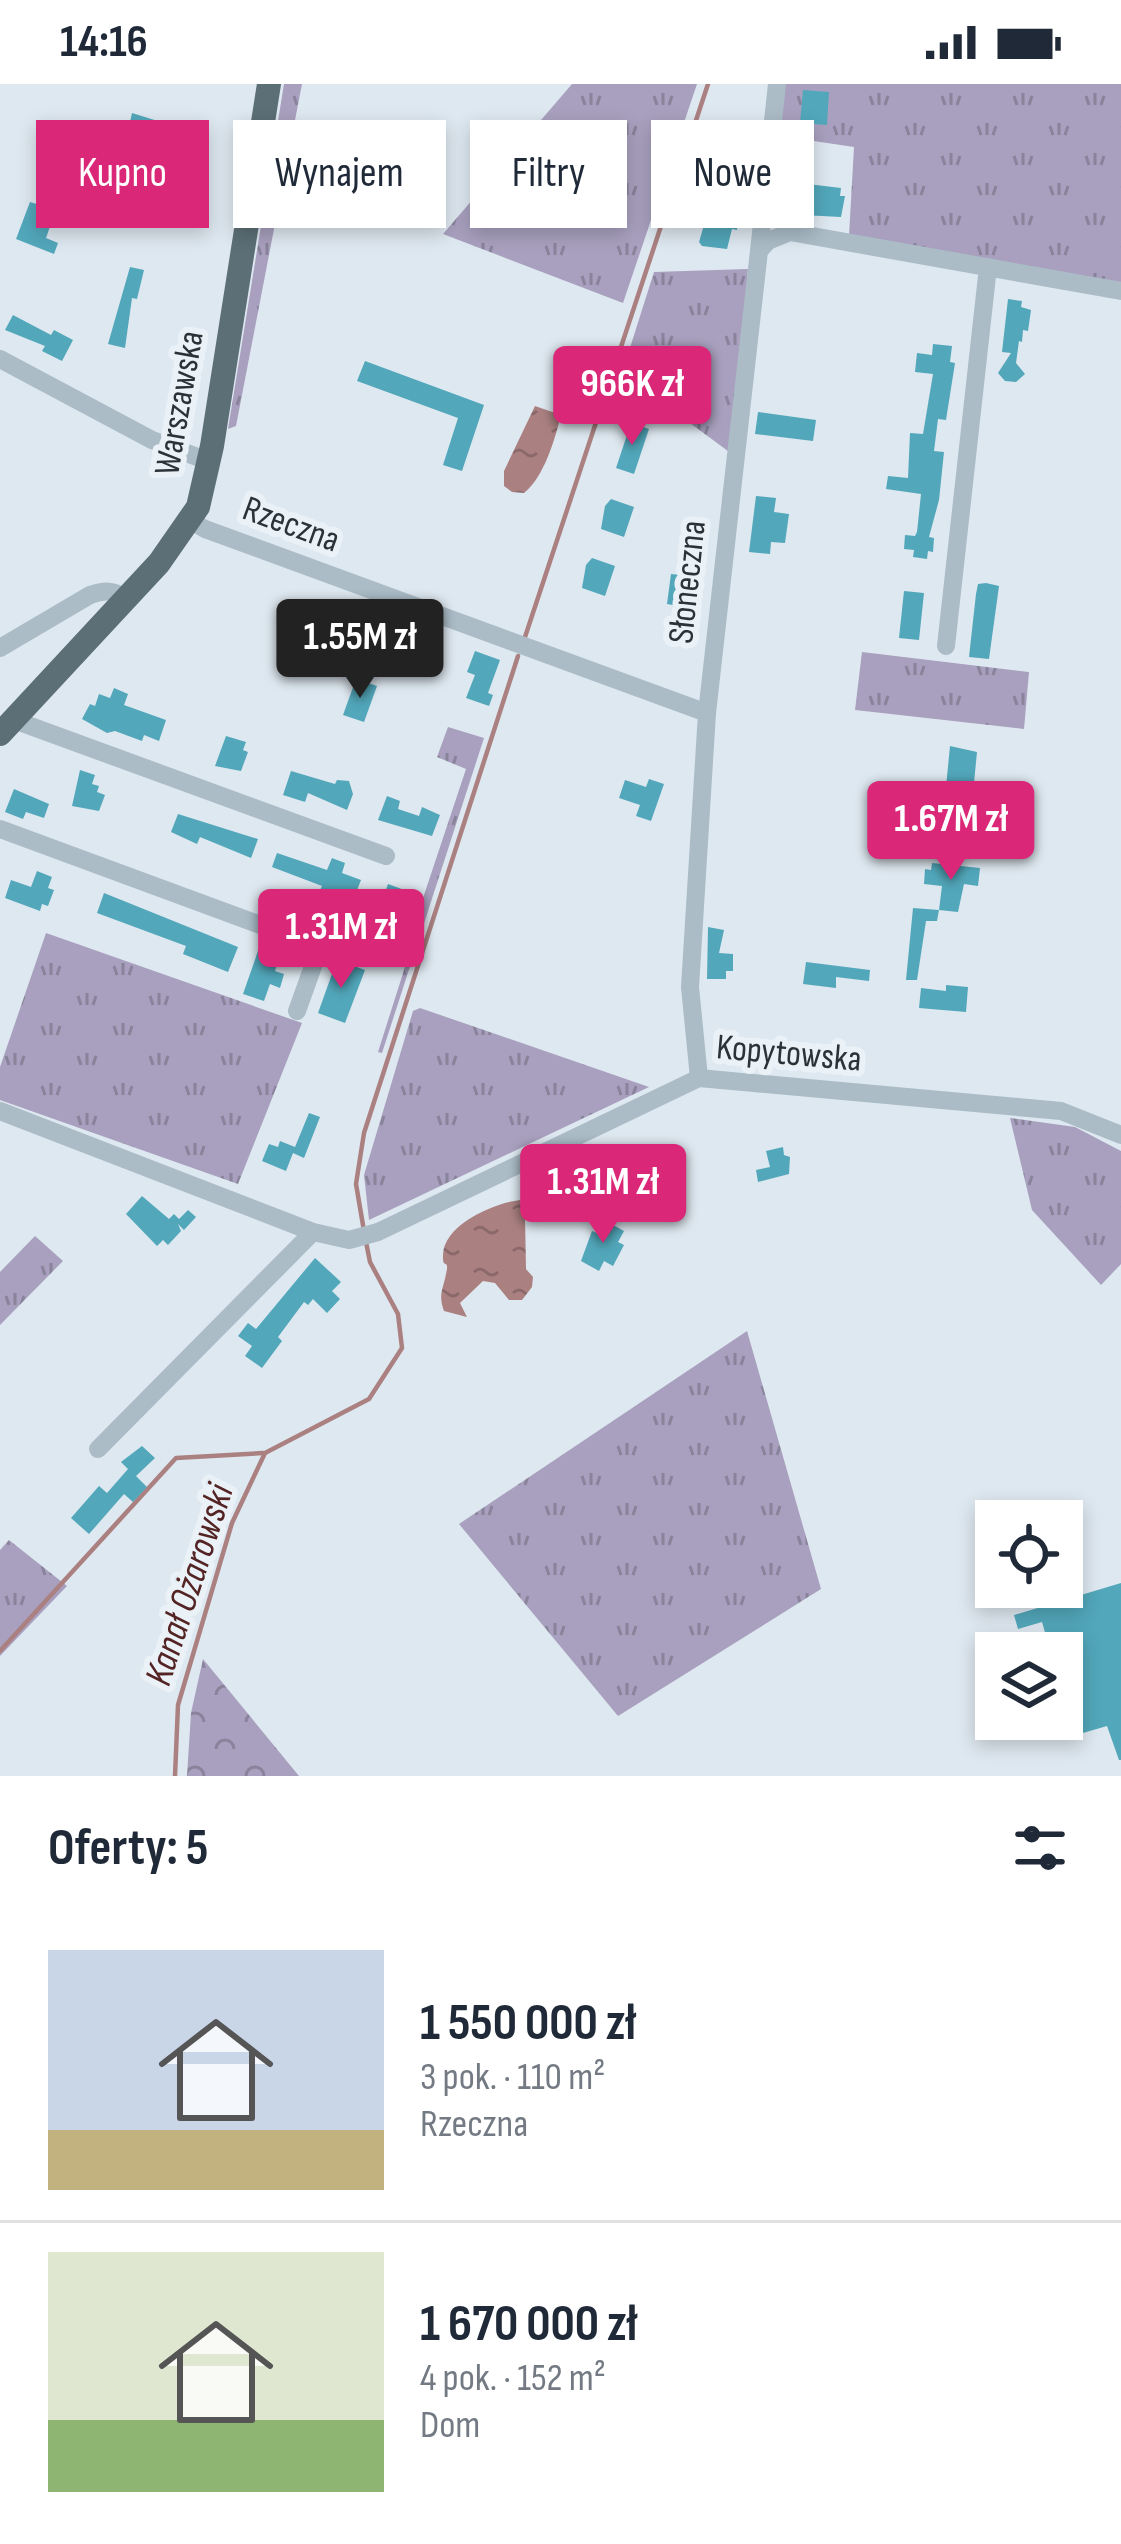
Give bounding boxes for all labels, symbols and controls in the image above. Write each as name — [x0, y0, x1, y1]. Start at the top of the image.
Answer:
text: 14:16 — [60, 15, 148, 70]
chip: Kupno — [36, 120, 209, 228]
chip: Wynajem — [233, 120, 446, 228]
chip: Filtry — [470, 120, 627, 228]
chip: Nowe — [651, 120, 814, 228]
street label: Warszawska — [146, 327, 214, 479]
pin: 966K zł — [521, 346, 743, 448]
text: 966K zł — [580, 361, 684, 408]
street label: Rzeczna — [237, 488, 345, 562]
street label: Słoneczna — [660, 518, 716, 646]
pin: 1.55M zł — [236, 599, 484, 701]
text: 1.55M zł — [303, 614, 417, 661]
pin: 1.67M zł — [827, 781, 1075, 883]
text: 1.67M zł — [894, 796, 1008, 843]
pin: 1.31M zł — [217, 889, 465, 991]
text: 1.31M zł — [285, 904, 397, 951]
street label: Kopytowska — [715, 1026, 863, 1082]
pin: 1.31M zł — [479, 1144, 727, 1246]
text: 1.31M zł — [547, 1159, 659, 1206]
water label: Kanał Ożarowski — [135, 1477, 245, 1692]
map controls — [975, 1500, 1083, 1740]
button: locate — [975, 1500, 1083, 1608]
button: layers — [975, 1632, 1083, 1740]
icon: filters — [1007, 1815, 1073, 1881]
text: Oferty: 5 — [48, 1818, 208, 1879]
text: 1 550 000 zł — [420, 1993, 636, 2054]
icon: home — [144, 1998, 288, 2142]
text: 3 pok. · 110 m² — [420, 2054, 605, 2101]
text: Rzeczna — [420, 2101, 528, 2148]
text: 1 670 000 zł — [420, 2294, 637, 2355]
icon: home — [144, 2300, 288, 2444]
text: 4 pok. · 152 m² — [420, 2355, 606, 2402]
text: Dom — [420, 2402, 480, 2449]

